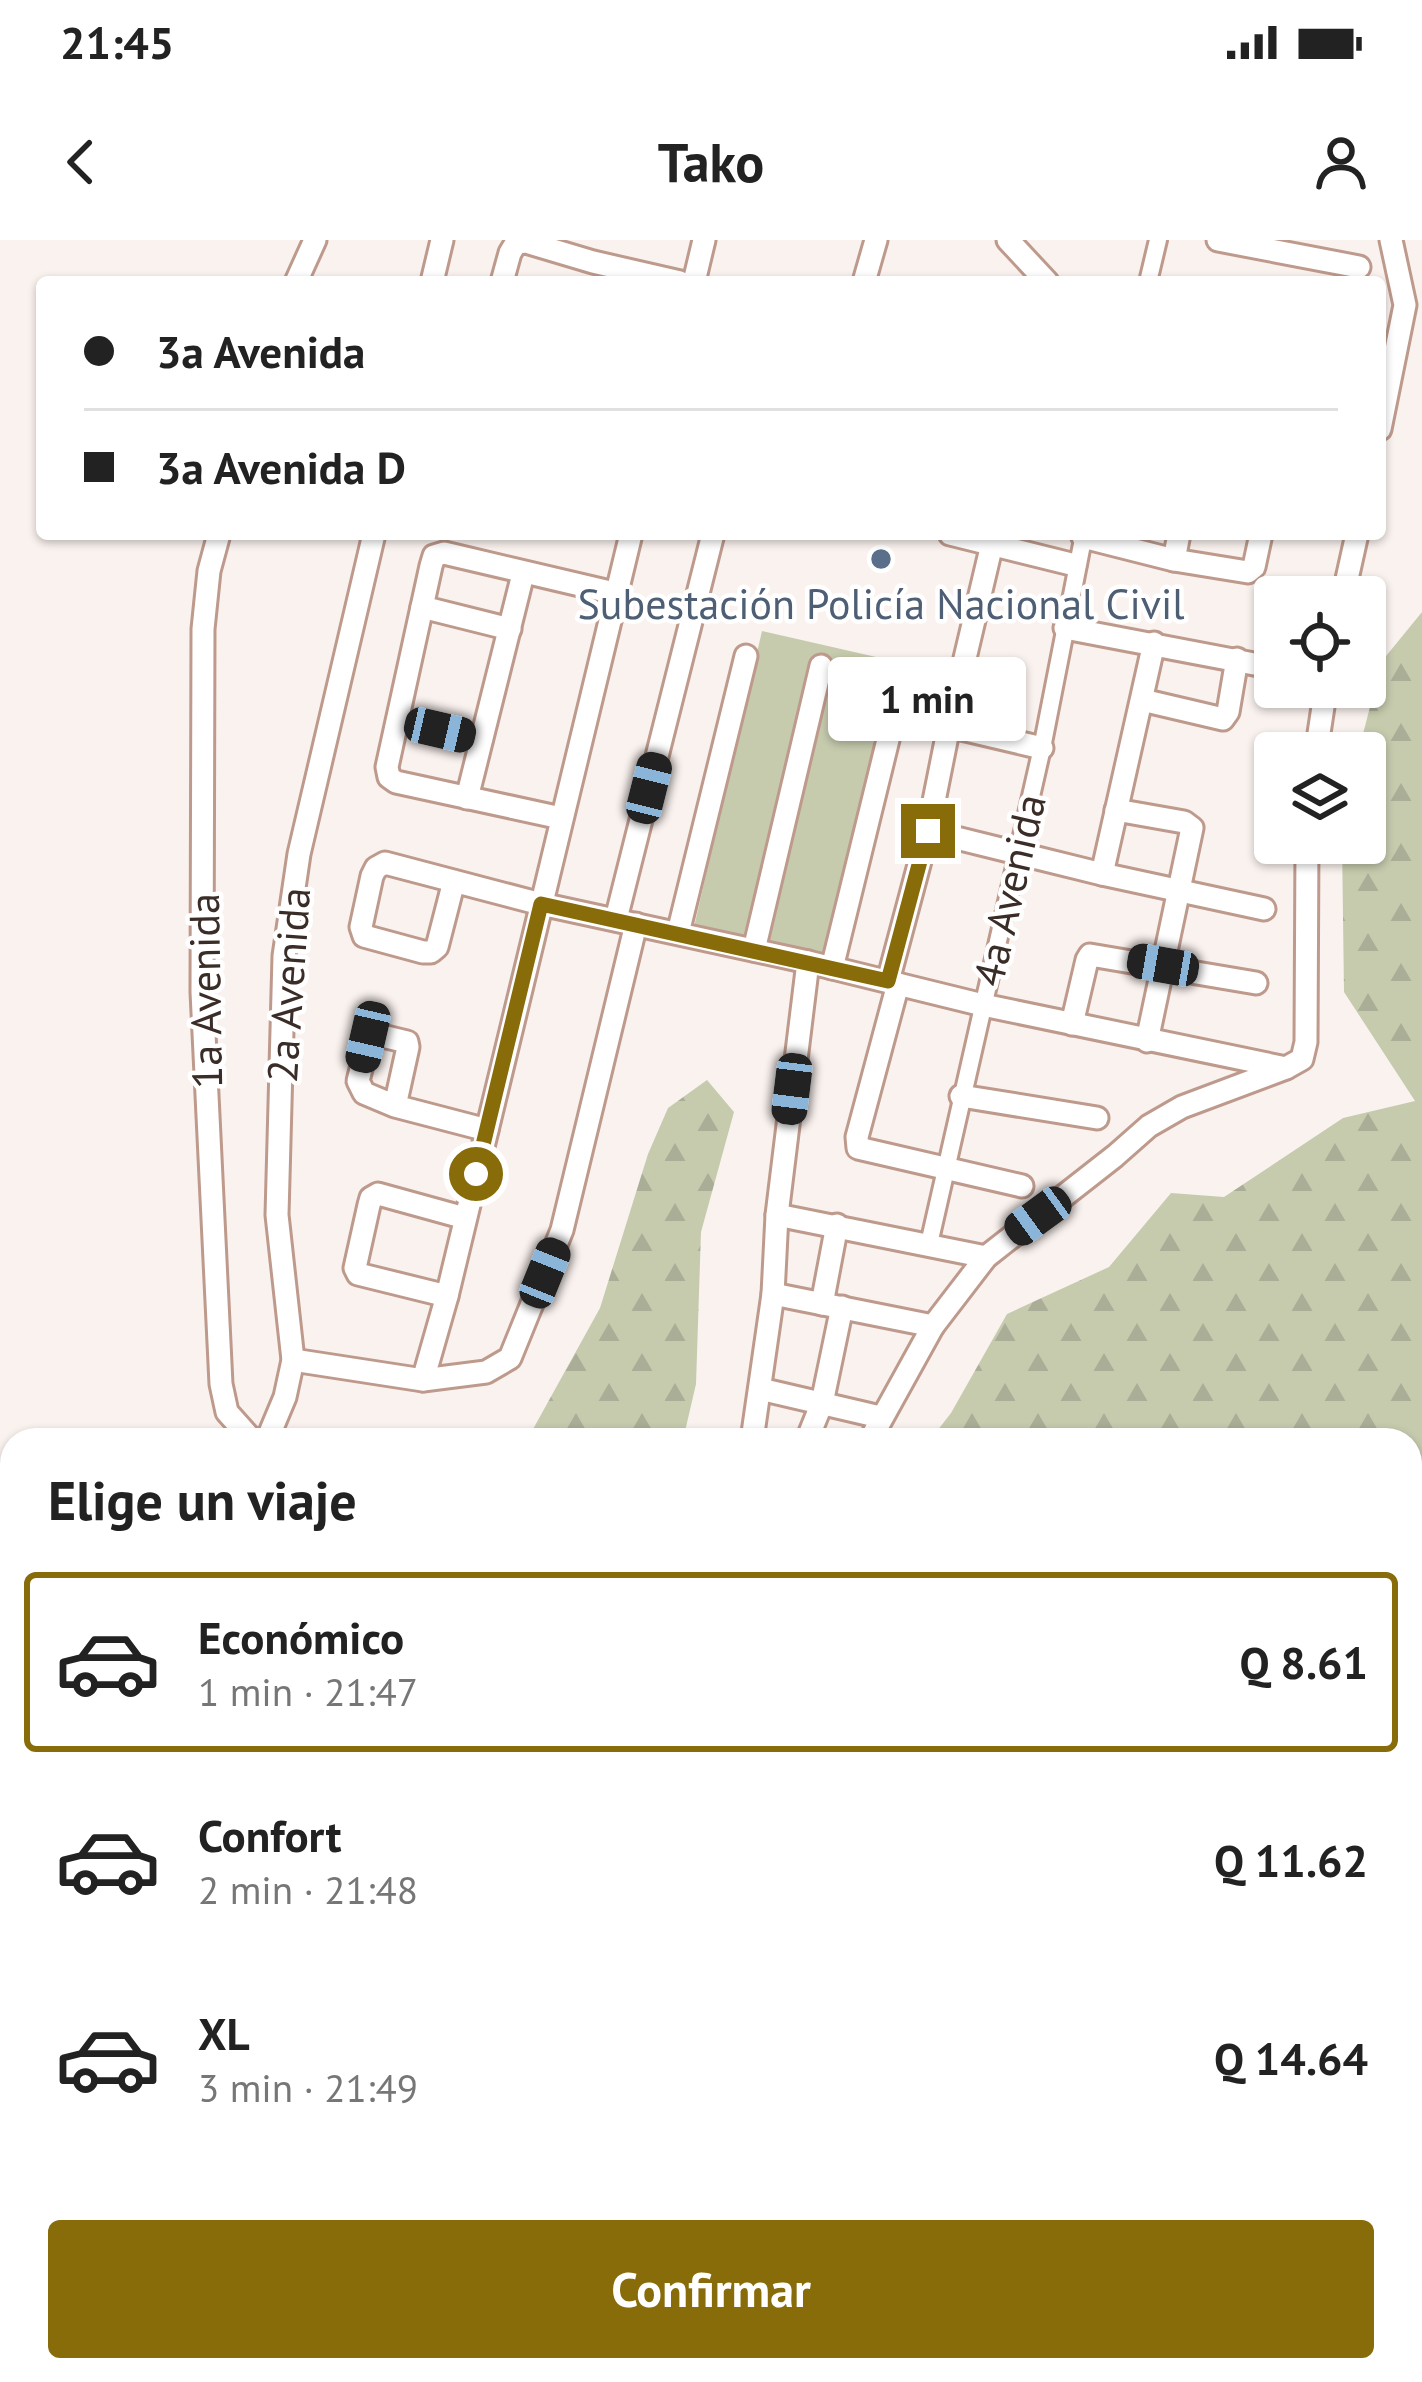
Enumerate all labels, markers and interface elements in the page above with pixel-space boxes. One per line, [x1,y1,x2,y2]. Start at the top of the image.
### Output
text: 21:45 [60,13,174,71]
text: Tako [658,127,764,197]
icon: back [48,129,114,195]
icon: person [1308,129,1374,195]
text: 3a Avenida [156,322,365,380]
text: 3a Avenida D [156,438,406,496]
marker: Subestación Policía Nacional Civil [868,546,894,572]
place label: Subestación Policía Nacional Civil [578,576,1184,631]
map controls [1254,576,1386,864]
button: locate [1254,576,1386,708]
callout: 1 min [829,657,1027,741]
text: 1 min [879,673,975,724]
car [401,704,479,756]
button: layers [1254,732,1386,864]
car [623,749,675,827]
street label: 4a Avenida [960,789,1058,991]
route end [901,804,955,858]
street label: 2a Avenida [254,886,322,1084]
street label: 1a Avenida [176,893,234,1089]
car [1124,941,1202,989]
car [342,998,394,1076]
car [770,1051,814,1127]
route start [449,1147,503,1201]
car [998,1180,1078,1252]
car [515,1233,575,1313]
text: Elige un viaje [48,1465,357,1535]
icon: car [54,1608,162,1716]
text: Económico [198,1608,404,1666]
text: Q 8.61 [1239,1633,1368,1691]
text: 1 min · 21:47 [198,1666,418,1717]
icon: car [54,1806,162,1914]
text: Confort [198,1806,341,1864]
text: Q 11.62 [1214,1831,1368,1889]
text: 2 min · 21:48 [198,1864,418,1915]
icon: car [54,2004,162,2112]
text: XL [198,2004,250,2062]
text: Q 14.64 [1214,2029,1368,2087]
text: 3 min · 21:49 [198,2062,418,2113]
button: Confirmar [48,2220,1374,2358]

